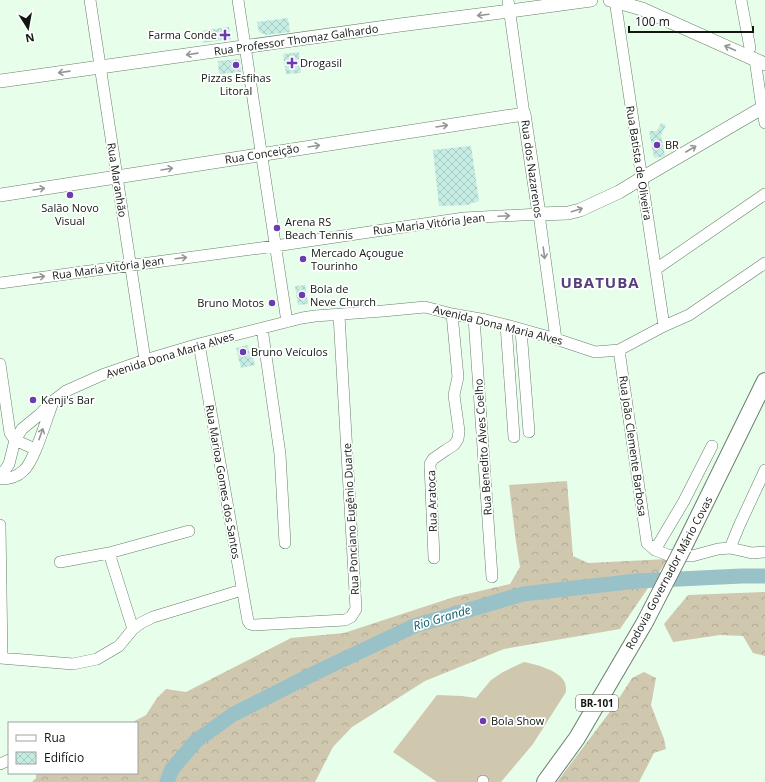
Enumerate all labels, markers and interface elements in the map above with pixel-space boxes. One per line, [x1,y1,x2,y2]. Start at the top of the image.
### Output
north arrow [8,8,48,48]
scale bar [629,8,753,34]
one-way arrow [477,11,490,19]
text: 100 m [635,13,670,30]
street label: Rua Professor Thomaz Galhardo [213,20,379,58]
place label: Farma Conde [148,27,217,42]
text: N [24,30,36,47]
marker: Farma Conde [220,30,230,40]
one-way arrow [724,43,736,51]
one-way arrow [186,50,199,58]
place label: Drogasil [300,55,342,70]
marker: Drogasil [287,58,297,68]
marker: Pizzas Esfihas Litoral [231,60,241,70]
one-way arrow [57,68,70,76]
place label: Pizzas Esfihas Litoral [201,70,271,98]
street label: Rua Batista de Oliveira [623,105,656,221]
street label: Rua dos Nazarenos [518,119,547,219]
one-way arrow [435,122,448,130]
place label: BR [665,137,679,152]
street label: Rua Conceição [224,140,301,167]
marker: BR [652,140,662,150]
street label: Rua Maranhão [104,142,131,219]
one-way arrow [307,142,320,150]
one-way arrow [685,144,697,152]
one-way arrow [160,165,173,173]
one-way arrow [32,185,45,193]
marker: Salão Novo Visual [65,190,75,200]
place label: Salão Novo Visual [41,200,99,228]
one-way arrow [570,206,583,213]
street label: Rua Maria Vitória Jean [372,209,486,238]
one-way arrow [497,212,510,220]
place label: Arena RS Beach Tennis [285,214,353,242]
marker: Arena RS Beach Tennis [272,223,282,233]
place label: Mercado Açougue Tourinho [311,245,404,273]
one-way arrow [540,246,548,259]
street label: Rua Maria Vitória Jean [51,252,165,283]
one-way arrow [174,254,187,262]
marker: Mercado Açougue Tourinho [298,254,308,264]
district label: UBATUBA [560,272,640,292]
one-way arrow [32,273,45,281]
place label: Bola de Neve Church [310,281,376,309]
marker: Bola de Neve Church [297,290,307,300]
place label: Bruno Motos [197,295,264,310]
marker: Bruno Motos [267,298,277,308]
street label: Avenida Dona Maria Alves [432,301,564,348]
street label: Avenida Dona Maria Alves [104,328,236,381]
place label: Bruno Veículos [251,344,328,359]
marker: Bruno Veículos [238,347,248,357]
street label: Rua João Clemente Barbosa [616,375,651,517]
street label: Rua Benedito Alves Coelho [470,378,495,516]
place label: Kenji's Bar [41,392,95,407]
marker: Kenji's Bar [28,395,38,405]
street label: Rua Marioa Gomes dos Santos [203,404,244,560]
one-way arrow [38,428,46,440]
street label: Rua Ponciano Eugênio Duarte [339,443,362,595]
street label: Rua Aratoca [423,470,440,532]
street label: Rodovia Governador Mário Covas [622,494,715,652]
water label: Rio Grande [411,601,473,634]
road number: BR-101 [576,695,618,711]
place label: Bola Show [491,713,545,728]
marker: Bola Show [478,716,488,726]
legend [8,722,138,774]
text: Rua [44,729,65,746]
text: Edifício [44,749,84,766]

